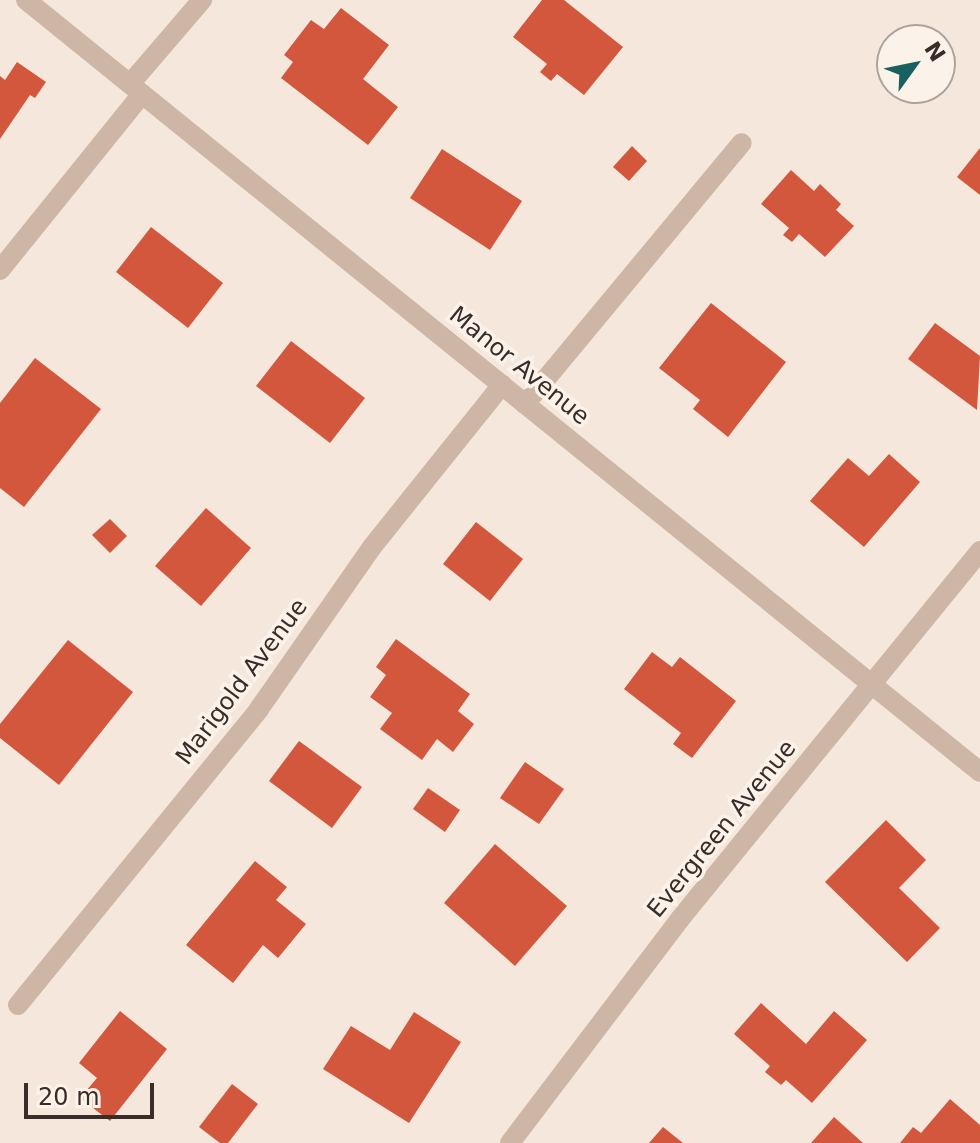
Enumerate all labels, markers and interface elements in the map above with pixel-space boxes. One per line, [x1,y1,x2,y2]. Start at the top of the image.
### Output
north arrow [876,24,956,104]
text: N [919,37,950,66]
street label: Manor Avenue [443,301,595,431]
street label: Marigold Avenue [170,593,314,771]
street label: Evergreen Avenue [642,735,802,923]
scale bar [28,1067,158,1117]
text: 20 m [38,1083,100,1111]

